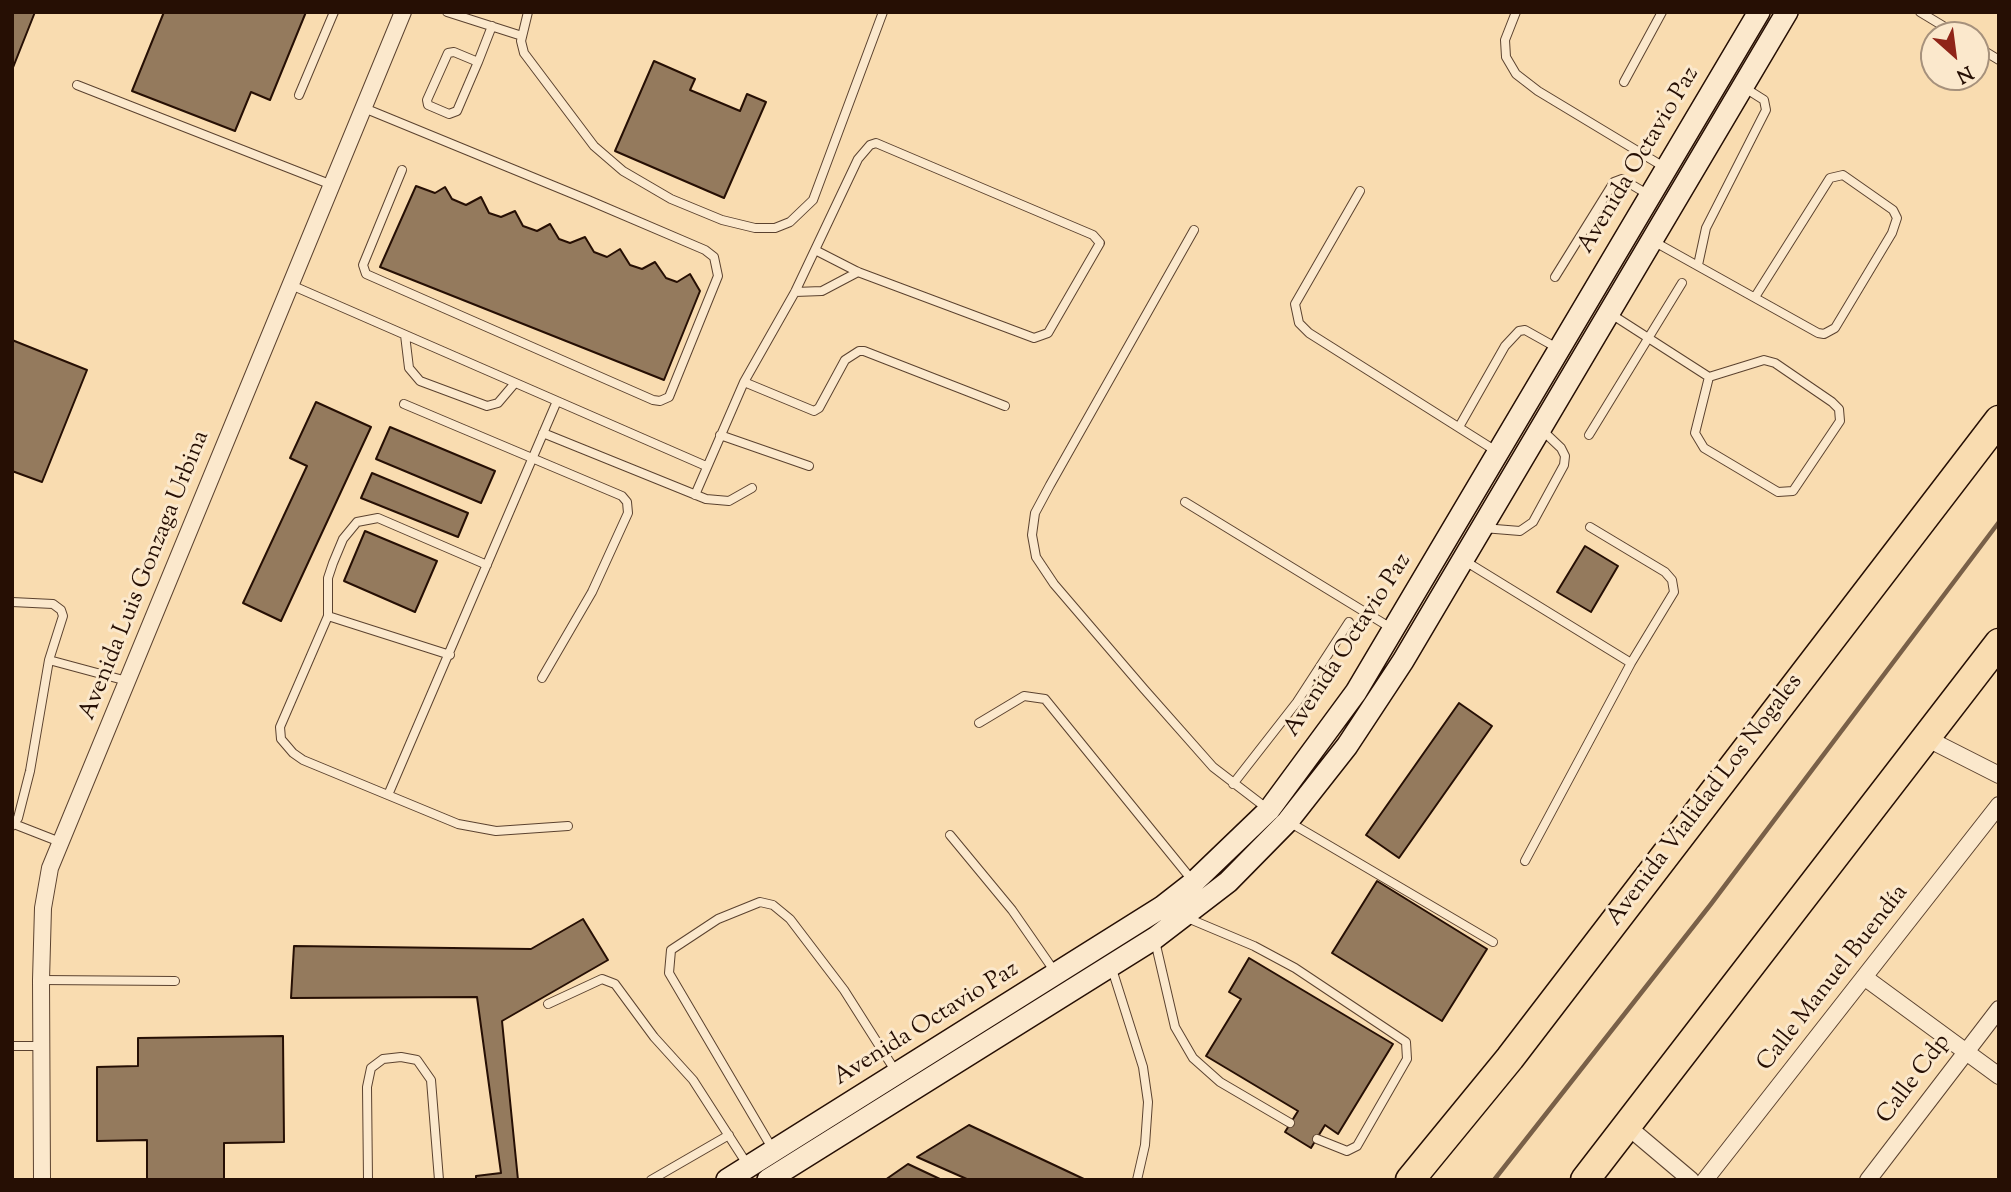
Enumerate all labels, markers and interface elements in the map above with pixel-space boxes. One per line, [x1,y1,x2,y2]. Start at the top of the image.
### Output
north arrow [1920,21,1990,91]
text: N [1951,58,1977,89]
street label: Avenida Octavio Paz [1573,62,1707,260]
street label: Avenida Luis Gonzaga Urbina [75,427,217,725]
street label: Avenida Octavio Paz [1279,549,1419,743]
street label: Avenida Vialidad Los Nogales [1602,669,1810,933]
street label: Calle Manuel Buendía [1752,880,1916,1078]
street label: Avenida Octavio Paz [829,956,1025,1094]
street label: Calle Cdp [1872,1029,1958,1131]

